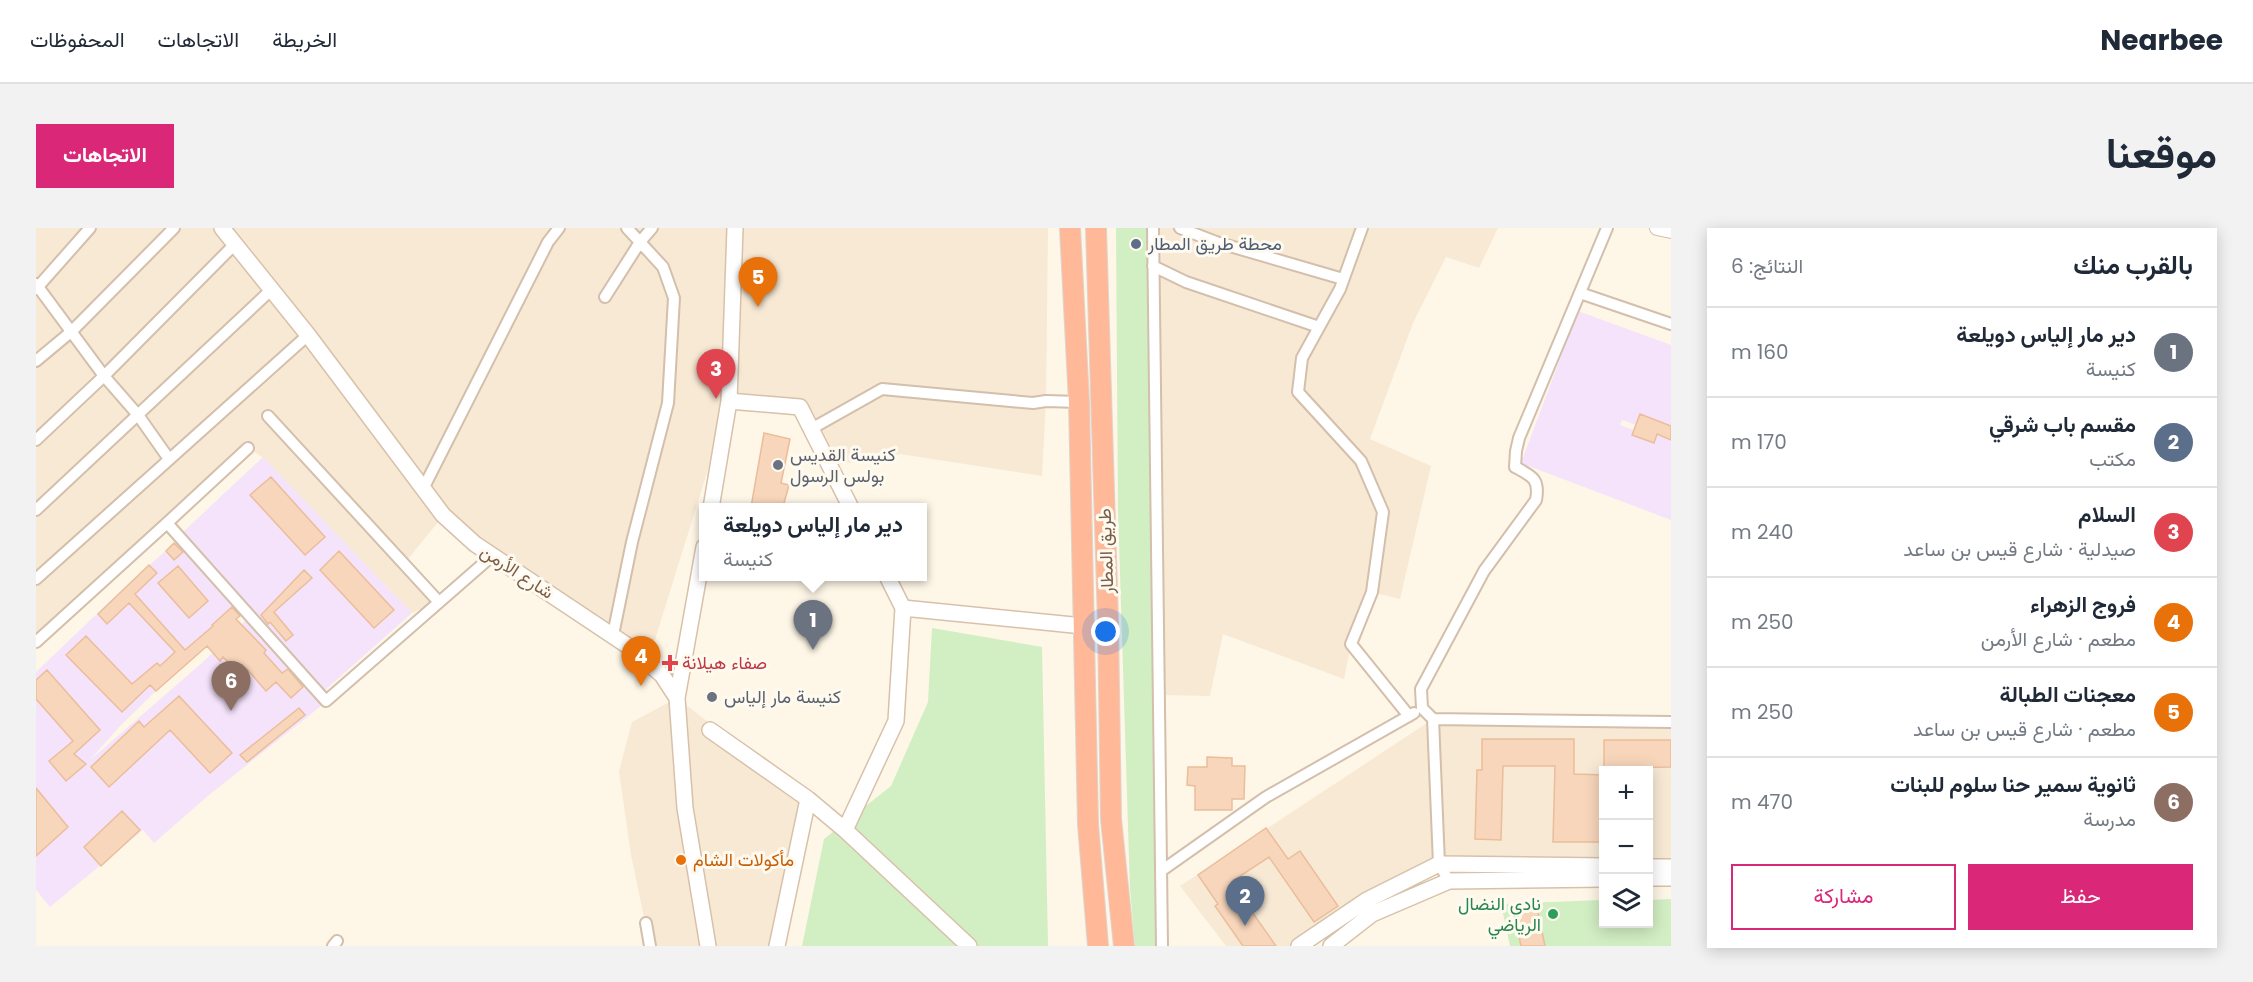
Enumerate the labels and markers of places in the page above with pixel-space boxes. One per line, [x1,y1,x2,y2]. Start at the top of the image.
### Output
place label: محطة طريق المطار [1147,231,1282,256]
marker: محطة طريق المطار [1129,237,1143,251]
pin: 5 [738,257,778,307]
pin: 3 [696,350,736,399]
place label: كنيسة القديس بولس الرسول [790,442,896,488]
marker: كنيسة القديس بولس الرسول [771,458,785,472]
pin: 1 [794,600,832,650]
pin: 4 [622,636,660,686]
place label: صفاء هيلانة [682,650,767,675]
marker: صفاء هيلانة [663,656,677,670]
pin: 6 [212,662,250,711]
place label: كنيسة مار إلياس [724,684,841,709]
marker: كنيسة مار إلياس [705,690,719,704]
place label: مأكولات الشام [693,847,794,872]
marker: مأكولات الشام [674,853,688,867]
pin: 2 [1226,876,1264,926]
place label: نادي النضال الرياضي [1458,891,1541,940]
marker: نادي النضال الرياضي [1546,907,1560,921]

